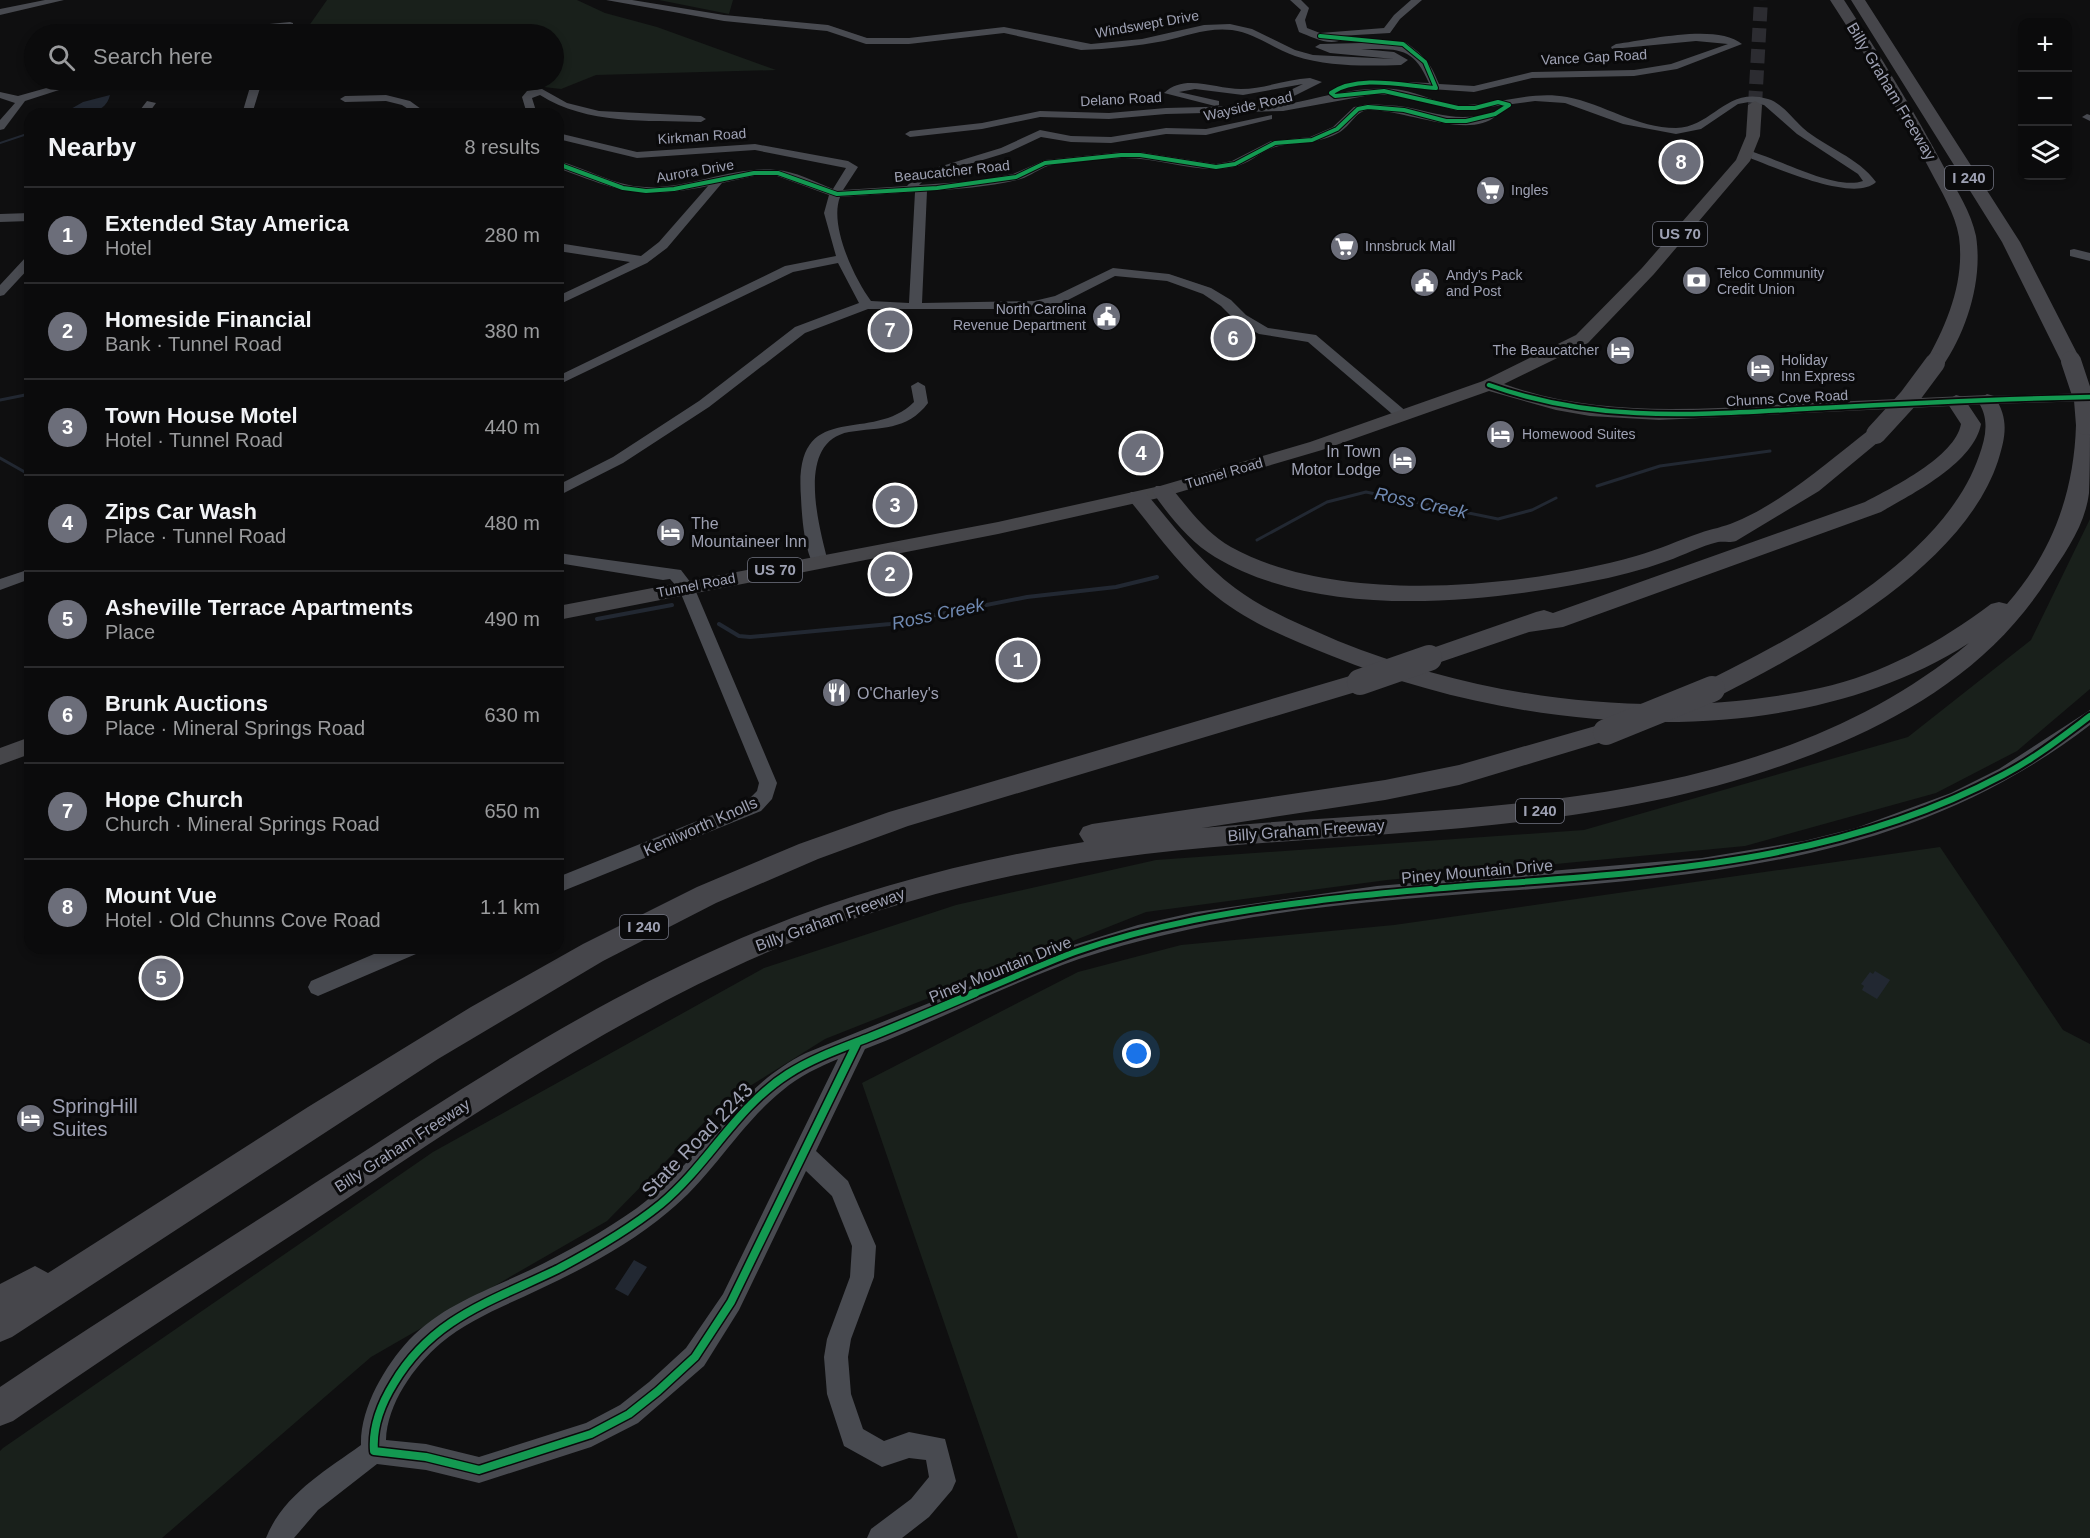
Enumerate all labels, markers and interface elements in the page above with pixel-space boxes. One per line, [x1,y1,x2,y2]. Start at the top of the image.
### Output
street label: Windswept Drive [1094,7,1200,41]
map controls [2018,18,2072,180]
button: + [2018,18,2072,72]
street label: Billy Graham Freeway [1844,19,1939,163]
search box [24,24,564,90]
icon: search [45,41,78,74]
text: Search here [93,44,213,69]
street label: Vance Gap Road [1540,46,1648,68]
button: − [2018,72,2072,126]
street label: Wayside Road [1202,88,1294,124]
street label: Delano Road [1080,89,1162,109]
street label: Kirkman Road [657,125,747,147]
button: layers [2018,126,2072,180]
text: Nearby [48,132,136,162]
text: 8 results [464,136,540,158]
pin: 8 [1662,140,1700,184]
street label: Aurora Drive [655,156,735,186]
street label: Beaucatcher Road [893,157,1011,185]
road number: I 240 [1945,166,1993,190]
supermarket icon: Ingles [1474,174,1506,206]
place label: Ingles [1511,182,1548,198]
text: Extended Stay America [105,211,349,236]
road number: US 70 [1653,222,1707,246]
text: 1 [62,224,73,246]
text: 280 m [484,224,540,246]
supermarket icon: Innsbruck Mall [1328,230,1360,262]
text: Hotel [105,237,152,259]
place label: Innsbruck Mall [1365,238,1455,254]
bank icon: Telco Community Credit Union [1680,265,1712,297]
place label: Telco Community Credit Union [1717,265,1824,297]
public building icon: Andy's Pack and Post [1409,267,1441,299]
place label: Andy's Pack and Post [1446,267,1524,299]
place label: North Carolina Revenue Department [953,301,1086,333]
public building icon: North Carolina Revenue Department [1091,301,1123,333]
text: Homeside Financial [105,307,312,332]
pin: 7 [870,308,910,352]
pin: 6 [1214,316,1252,360]
text: 2 [62,320,73,342]
text: 380 m [484,320,540,342]
text: Bank · Tunnel Road [105,333,282,355]
hotel icon: The Beaucatcher [1604,334,1636,366]
place label: The Beaucatcher [1492,342,1599,358]
hotel icon: Holiday Inn Express [1744,352,1776,384]
place label: Holiday Inn Express [1781,352,1855,384]
street label: Chunns Cove Road [1726,387,1848,409]
text: Town House Motel [105,403,298,428]
text: 3 [62,416,73,438]
text: 440 m [484,416,540,438]
hotel icon: Homewood Suites [1485,418,1517,450]
place label: Homewood Suites [1522,426,1636,442]
text: Hotel · Tunnel Road [105,429,283,451]
pin: 4 [1122,430,1160,476]
place label: In Town Motor Lodge [1291,443,1381,478]
hotel icon: In Town Motor Lodge [1386,444,1418,476]
street label: Tunnel Road [1184,454,1264,492]
pin: 3 [876,482,914,528]
water label: Ross Creek [1373,483,1470,523]
text: Zips Car Wash [105,499,257,524]
text: 4 [62,512,73,534]
text: 480 m [484,512,540,534]
place label: The Mountaineer Inn [691,515,807,550]
hotel icon: The Mountaineer Inn [654,516,686,548]
text: Place · Tunnel Road [105,525,286,547]
pin: 2 [870,552,910,596]
road number: US 70 [748,558,802,582]
street label: Tunnel Road [655,570,737,600]
water label: Ross Creek [890,594,987,634]
text: Asheville Terrace Apartments [105,595,413,620]
text: 5 [62,608,73,630]
text: 490 m [484,608,540,630]
text: Place [105,621,155,643]
pin: 1 [998,638,1038,682]
restaurant icon: O'Charley's [820,677,852,709]
place label: O'Charley's [857,685,939,702]
text: Brunk Auctions [105,691,268,716]
text: 6 [62,704,73,726]
text: 630 m [484,704,540,726]
text: Place · Mineral Springs Road [105,717,365,739]
text: Hope Church [105,787,243,812]
street label: Kenilworth Knolls [641,794,760,859]
road number: I 240 [1516,799,1564,823]
text: 7 [62,800,73,822]
text: 650 m [484,800,540,822]
text: Church · Mineral Springs Road [105,813,380,835]
street label: Billy Graham Freeway [1227,817,1385,844]
street label: Piney Mountain Drive [1401,856,1554,887]
text: Mount Vue [105,883,217,908]
street label: Billy Graham Freeway [753,885,907,954]
text: 8 [62,896,73,918]
text: 1.1 km [480,896,540,918]
text: Hotel · Old Chunns Cove Road [105,909,381,931]
road number: I 240 [620,915,668,939]
street label: Piney Mountain Drive [927,933,1074,1006]
pin: 5 [142,956,180,1000]
your location [1122,1039,1151,1068]
street label: State Road 2243 [637,1078,757,1202]
place label: SpringHill Suites [52,1095,138,1140]
street label: Billy Graham Freeway [332,1095,473,1195]
hotel icon: SpringHill Suites [15,1102,47,1134]

